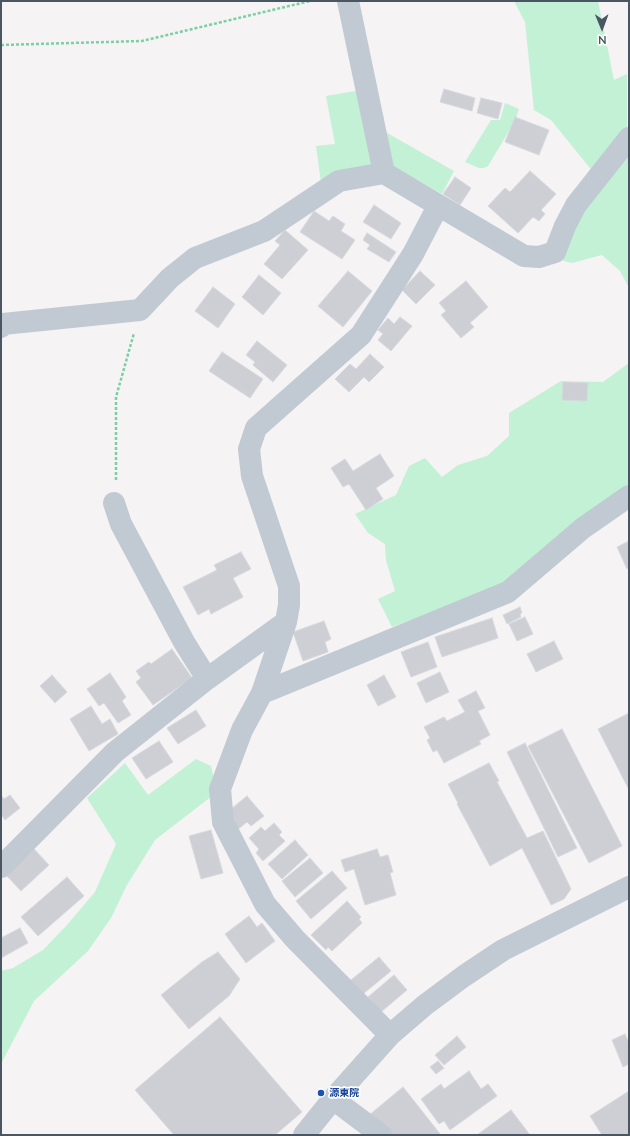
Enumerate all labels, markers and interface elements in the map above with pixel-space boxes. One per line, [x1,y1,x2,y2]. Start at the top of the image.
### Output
north arrow [582,8,622,48]
text: N [598,34,607,47]
place label: 源東院 [329,1087,359,1099]
marker: 源東院 [316,1088,326,1098]

